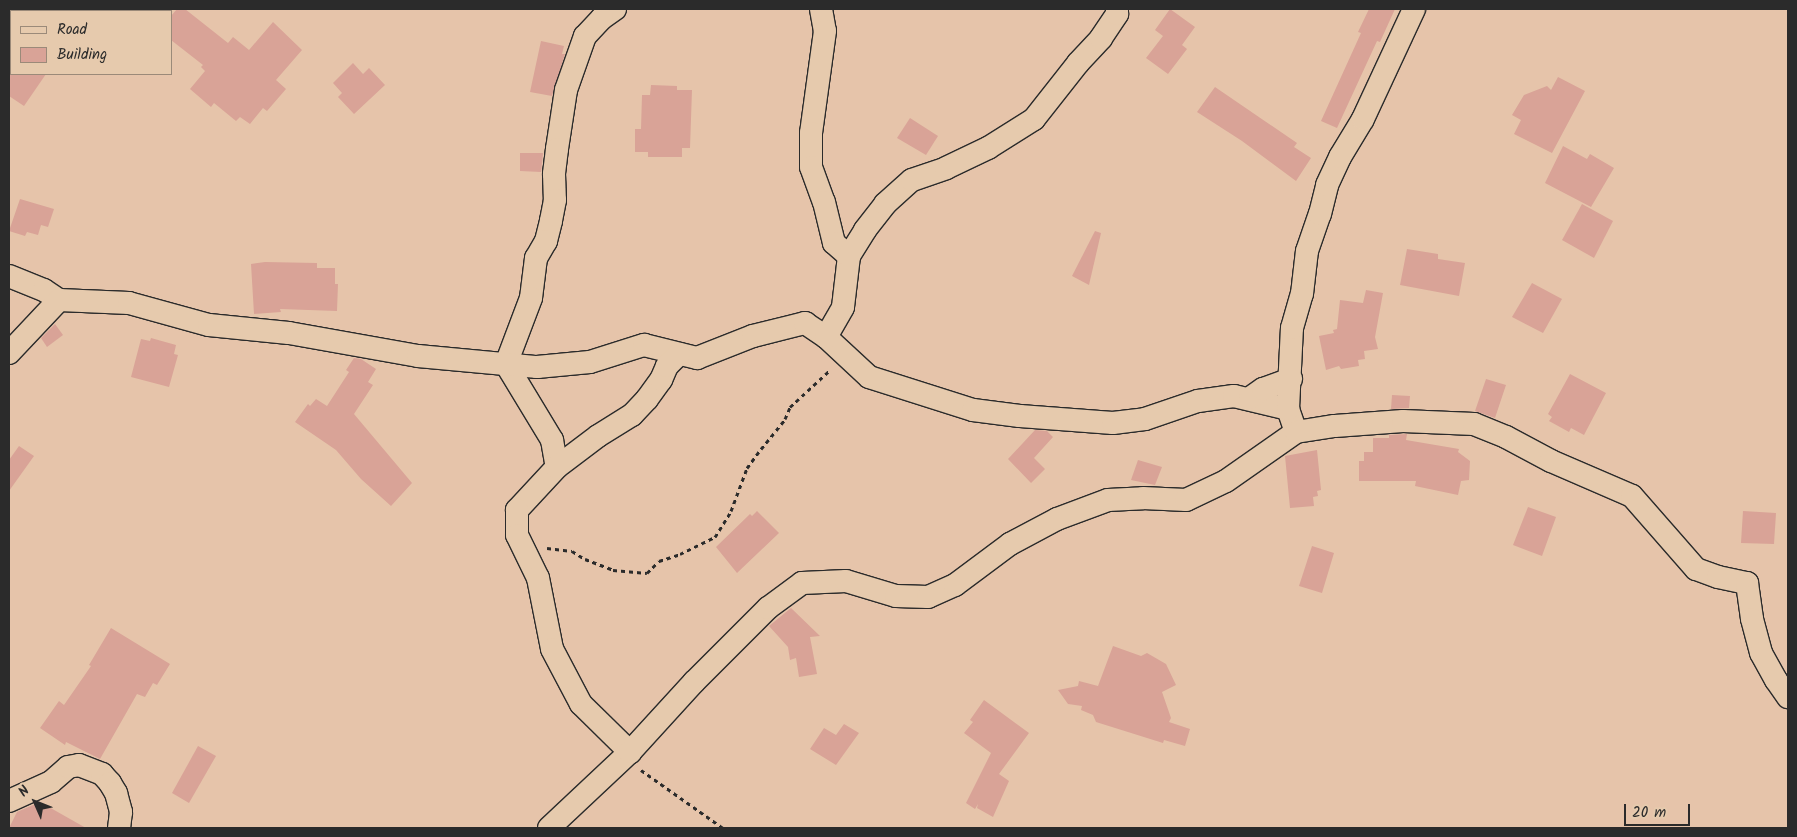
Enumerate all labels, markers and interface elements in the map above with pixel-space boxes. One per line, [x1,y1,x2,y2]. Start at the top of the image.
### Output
legend [10,10,172,75]
text: Road [57,18,87,42]
text: Building [57,43,107,67]
north arrow [10,777,60,827]
text: N [13,781,35,802]
scale bar [1627,794,1693,826]
text: 20 m [1632,801,1666,825]

